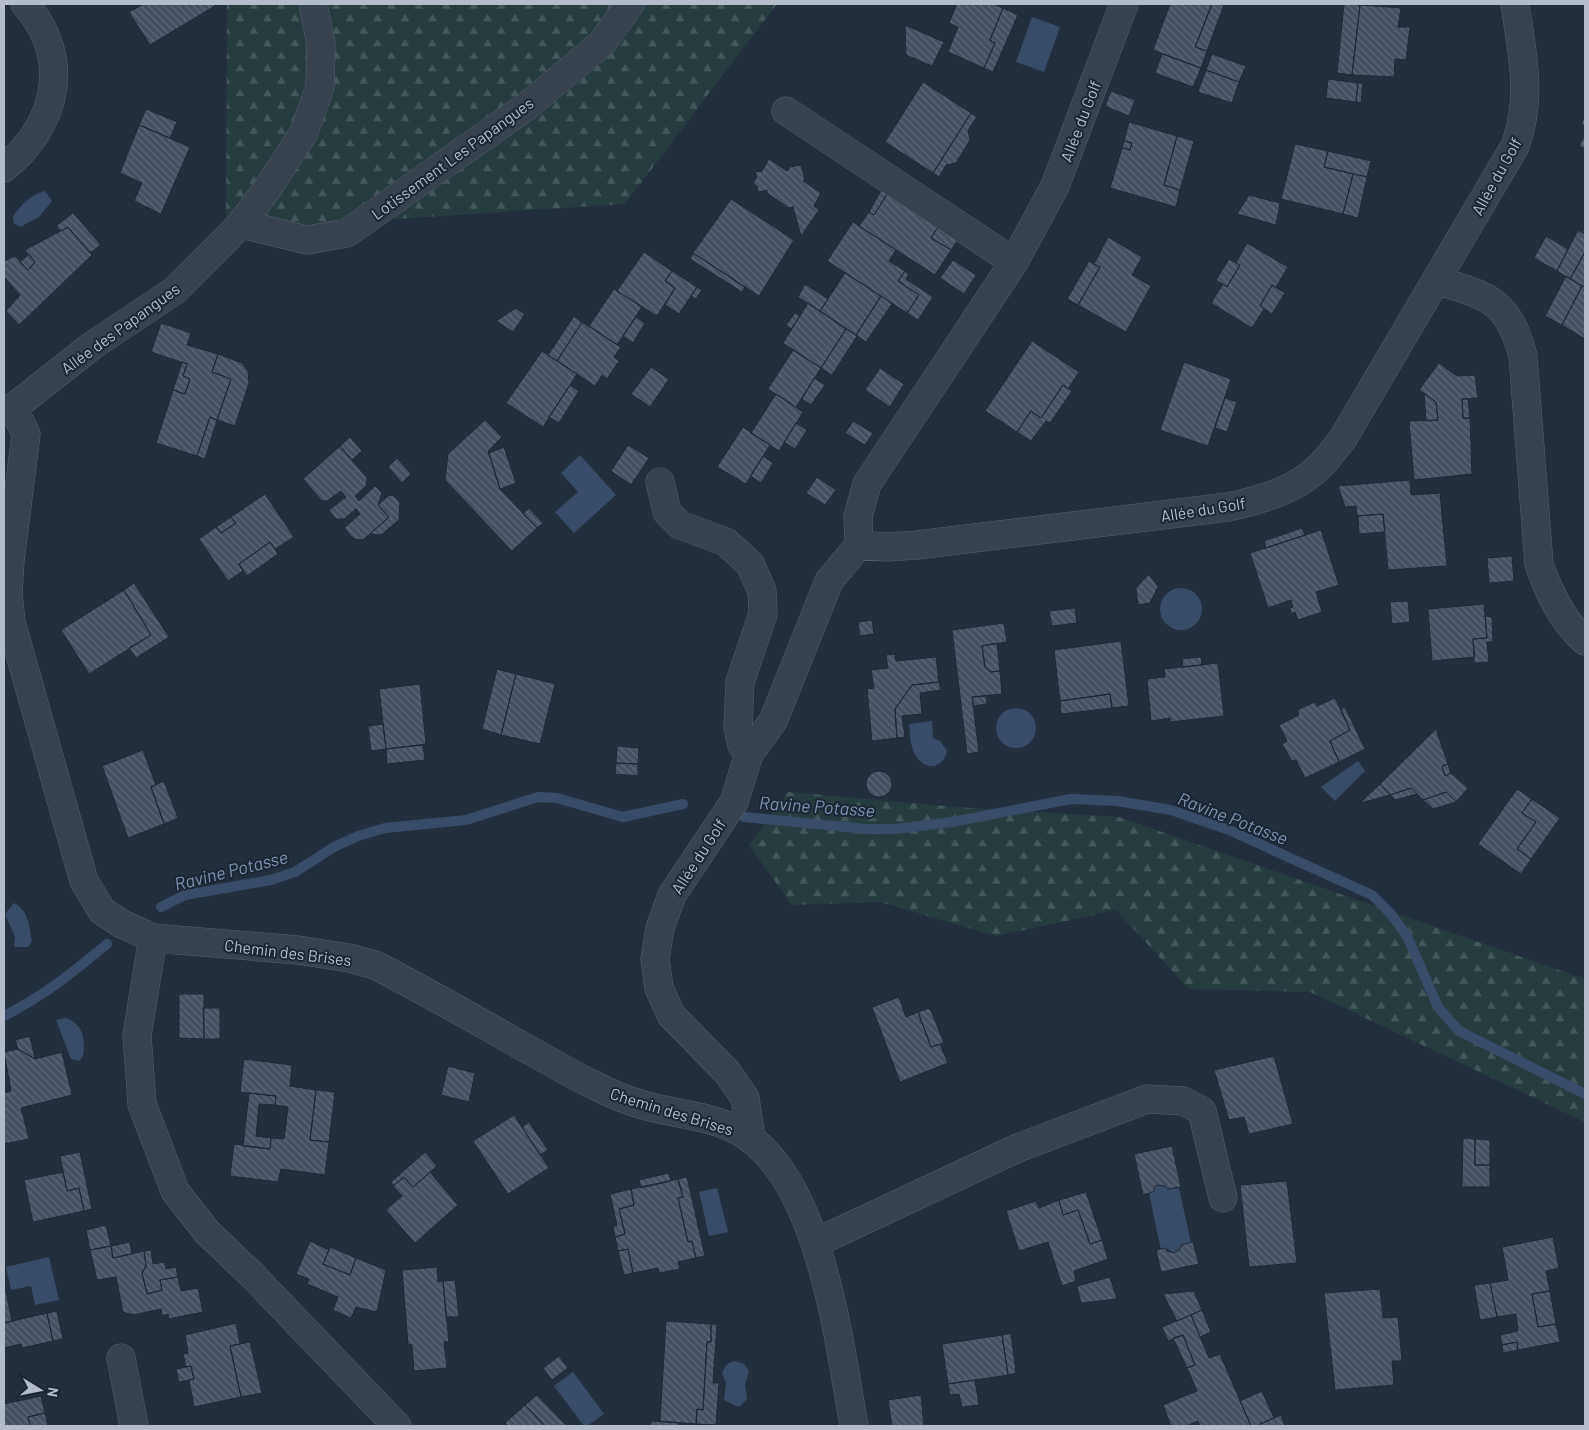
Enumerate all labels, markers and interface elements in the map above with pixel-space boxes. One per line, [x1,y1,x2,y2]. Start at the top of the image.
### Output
street label: Allée du Golf [1056,77,1104,164]
street label: Lotissement Les Papangues [367,93,537,223]
street label: Allée du Golf [1467,134,1525,218]
street label: Allée des Papangues [57,279,183,377]
street label: Allée du Golf [1159,493,1247,525]
water label: Ravine Potasse [1175,787,1291,849]
water label: Ravine Potasse [758,791,876,821]
street label: Allée du Golf [667,815,729,897]
water label: Ravine Potasse [172,845,290,895]
street label: Chemin des Brises [224,935,352,969]
street label: Chemin des Brises [608,1083,736,1139]
north arrow [15,1365,65,1415]
text: N [44,1386,62,1398]

